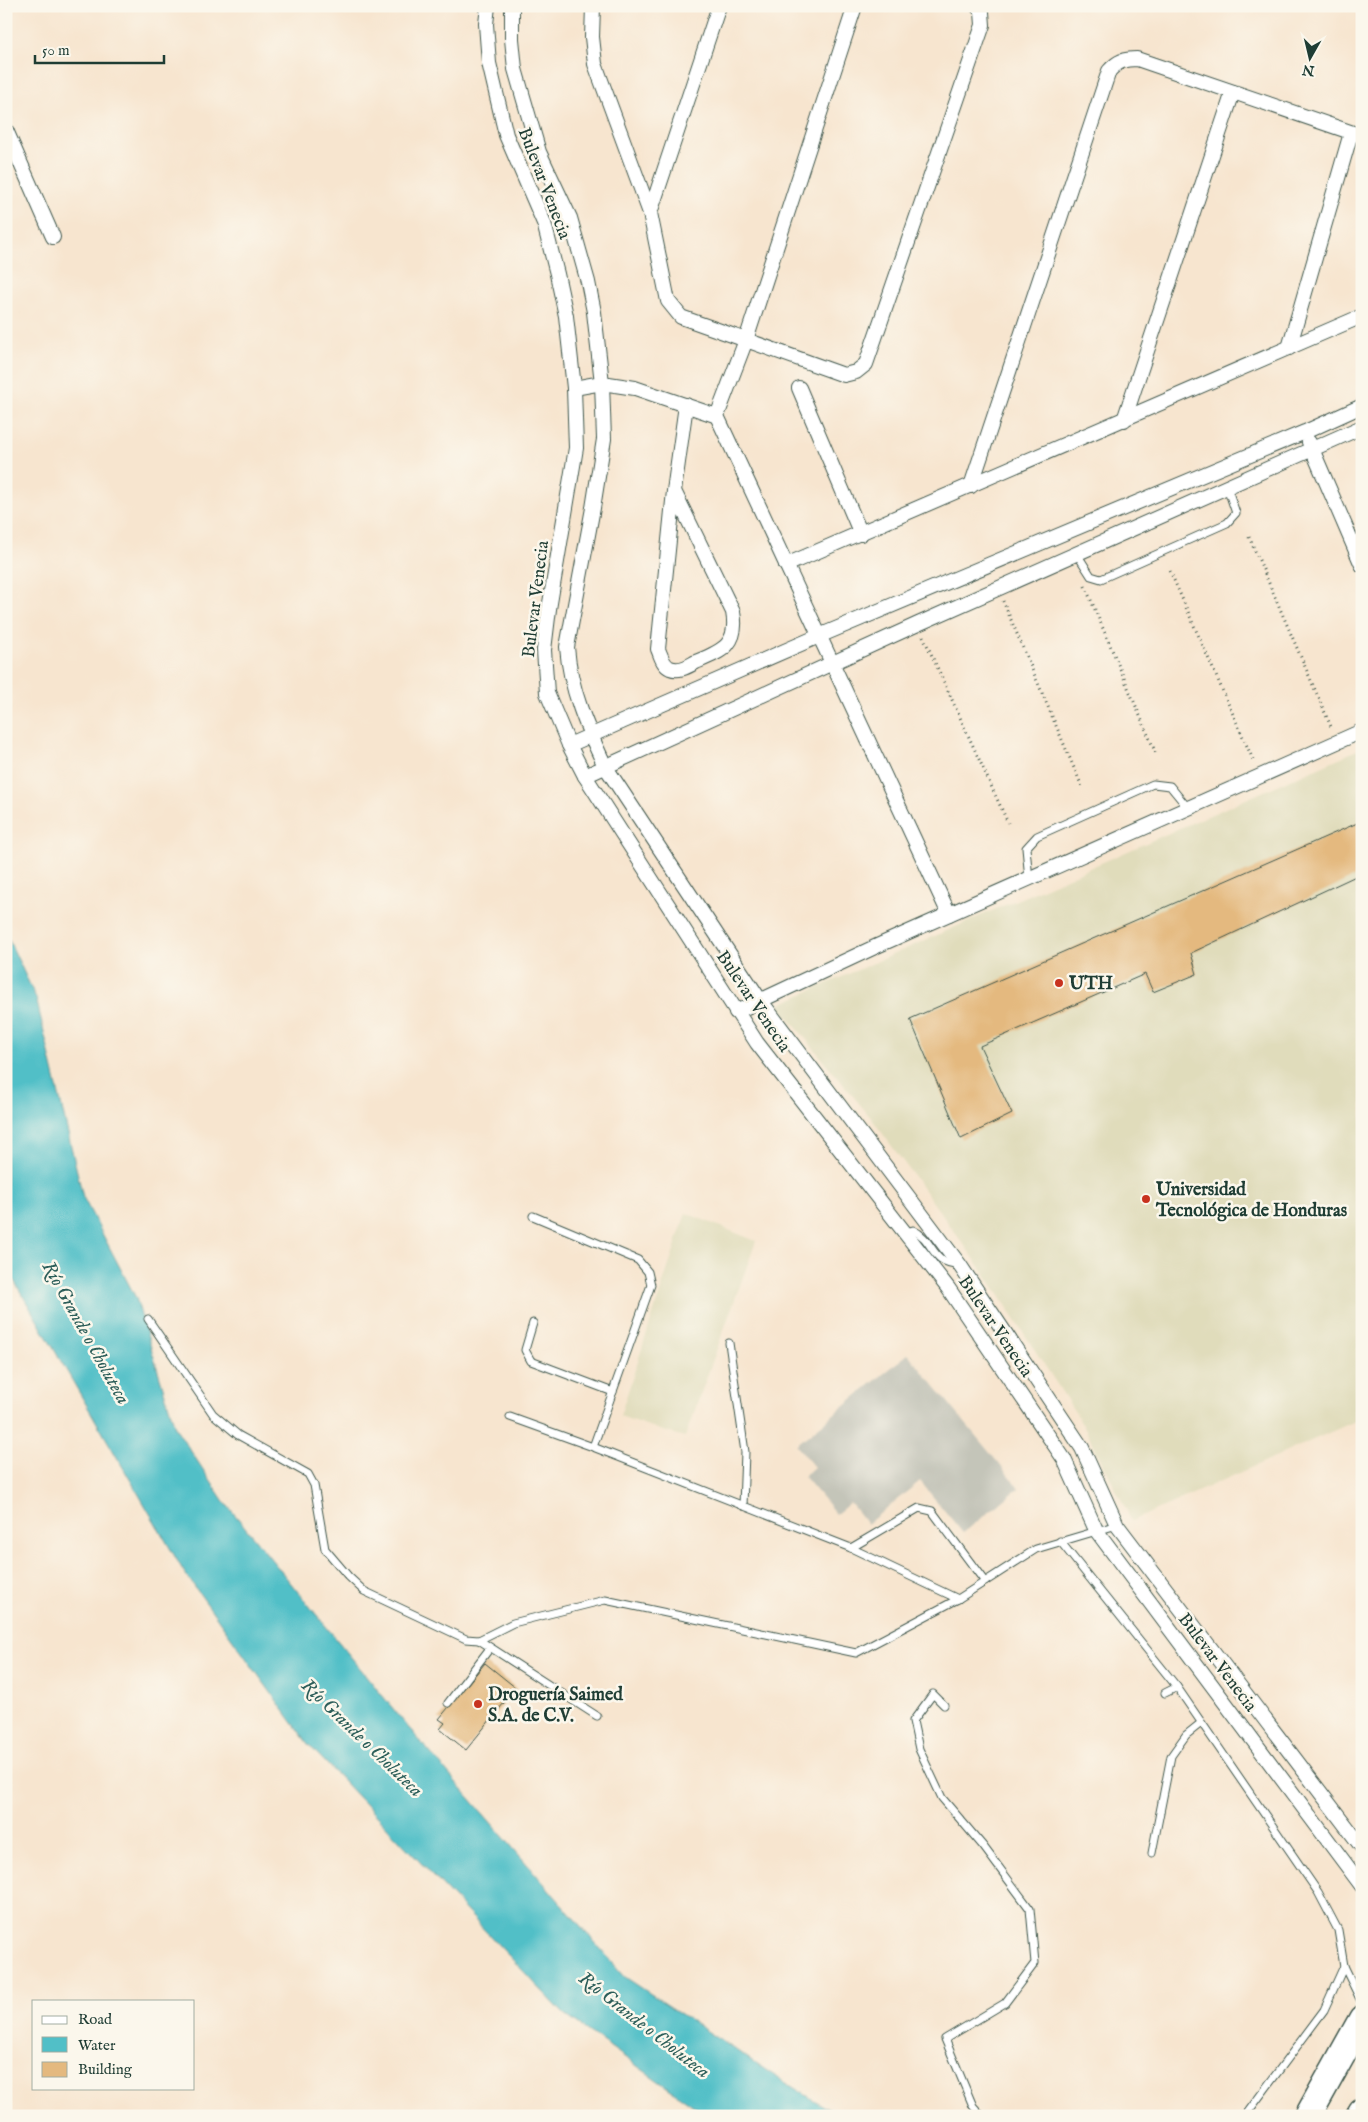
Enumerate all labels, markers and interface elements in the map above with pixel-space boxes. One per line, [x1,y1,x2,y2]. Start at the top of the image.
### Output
scale bar [35,32,164,64]
north arrow [1286,32,1336,82]
text: 50 m [42,41,70,60]
text: N [1301,60,1317,80]
street label: Bulevar Venecia [512,124,576,243]
street label: Bulevar Venecia [518,539,555,659]
street label: Bulevar Venecia [710,947,795,1057]
place label: UTH [1068,973,1114,996]
marker: UTH [1053,977,1065,989]
place label: Universidad Tecnológica de Honduras [1155,1179,1348,1223]
marker: Universidad Tecnológica de Honduras [1140,1193,1152,1205]
water label: Río Grande o Choluteca [36,1257,135,1409]
street label: Bulevar Venecia [952,1272,1037,1382]
street label: Bulevar Venecia [1172,1609,1262,1717]
water label: Río Grande o Choluteca [296,1674,427,1803]
place label: Droguería Saimed S.A. de C.V. [488,1684,623,1728]
marker: Droguería Saimed S.A. de C.V. [472,1698,484,1710]
water label: Río Grande o Choluteca [573,1967,714,2084]
legend [32,2000,195,2090]
text: Road [78,2010,113,2029]
text: Water [78,2036,116,2055]
text: Building [78,2060,133,2079]

